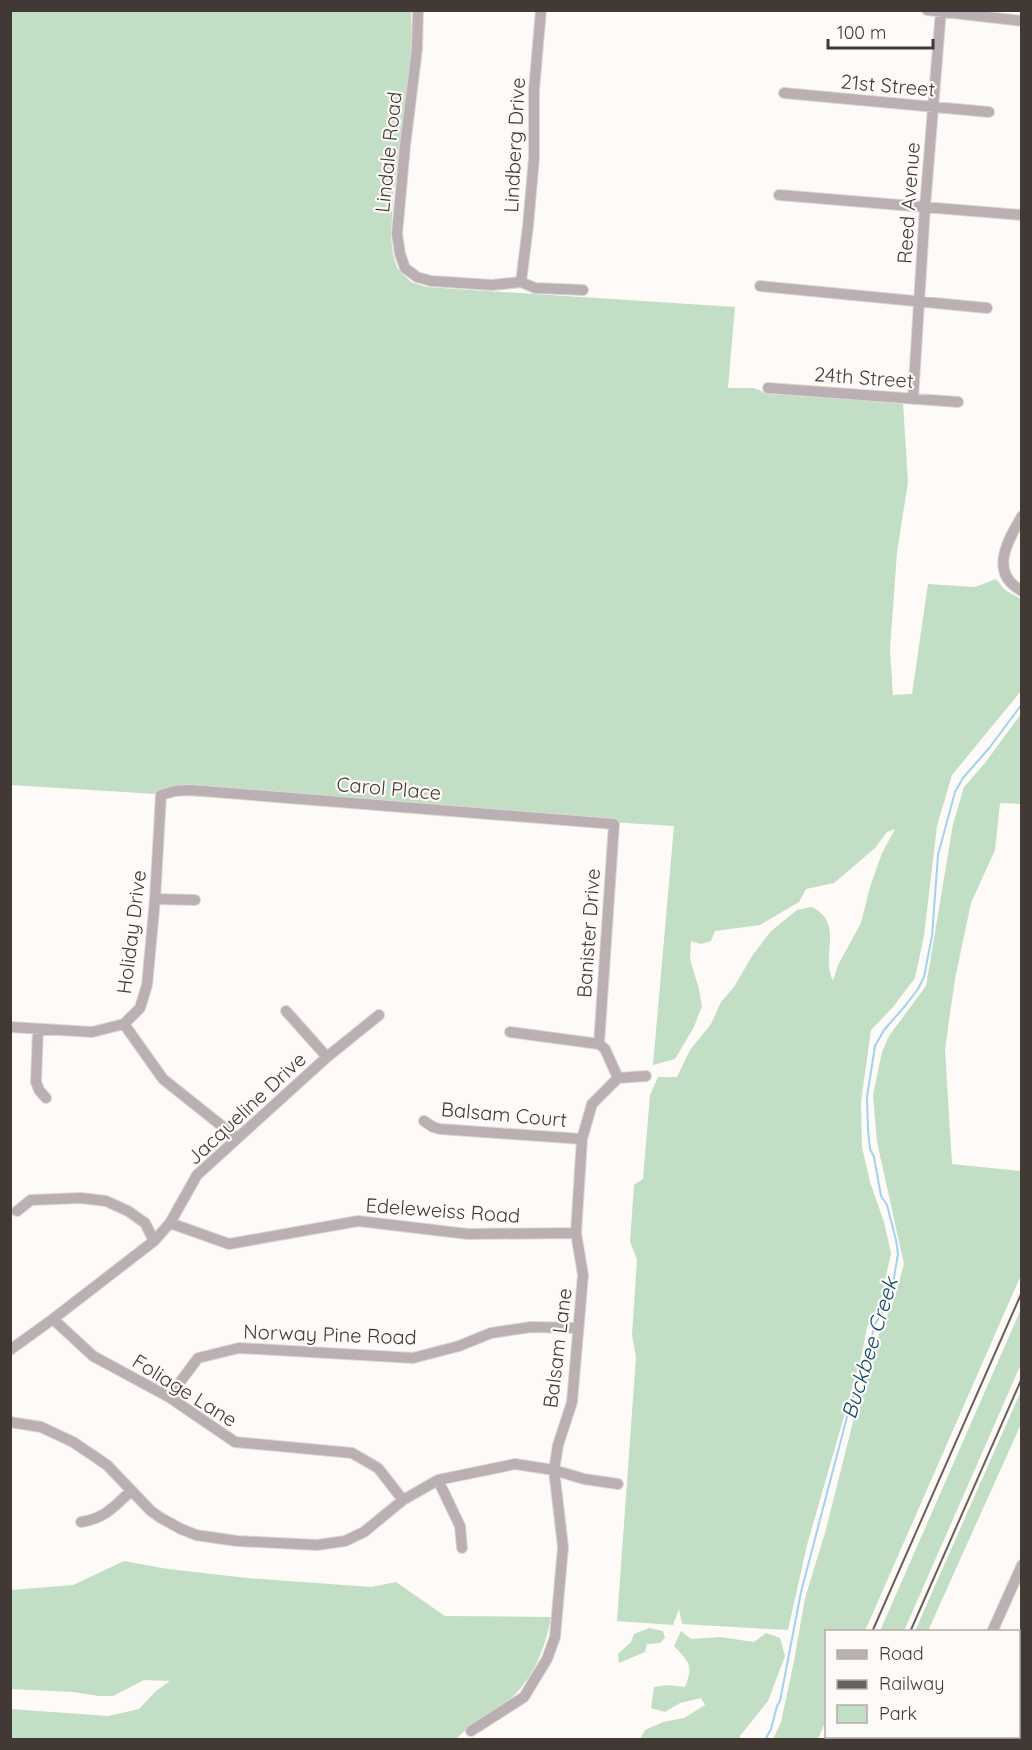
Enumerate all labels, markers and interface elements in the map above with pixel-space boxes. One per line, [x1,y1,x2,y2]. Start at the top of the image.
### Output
scale bar [828,12,933,50]
text: 100 m [837,21,886,44]
street label: 21st Street [840,68,937,102]
street label: Lindberg Drive [498,77,530,213]
street label: Lindale Road [369,90,407,214]
street label: Reed Avenue [891,141,925,265]
street label: 24th Street [813,361,915,393]
street label: Carol Place [336,771,442,805]
street label: Banister Drive [571,867,605,999]
street label: Holiday Drive [111,869,151,995]
street label: Jacqueline Drive [181,1046,311,1170]
street label: Balsam Court [440,1096,568,1132]
street label: Edeleweiss Road [365,1192,521,1228]
water label: Buckbee Creek [835,1273,903,1422]
street label: Balsam Lane [537,1287,577,1409]
street label: Norway Pine Road [243,1318,417,1350]
street label: Foliage Lane [128,1348,242,1432]
legend [825,1630,1020,1738]
text: Road [879,1642,924,1665]
text: Railway [879,1672,945,1695]
text: Park [879,1702,917,1725]

